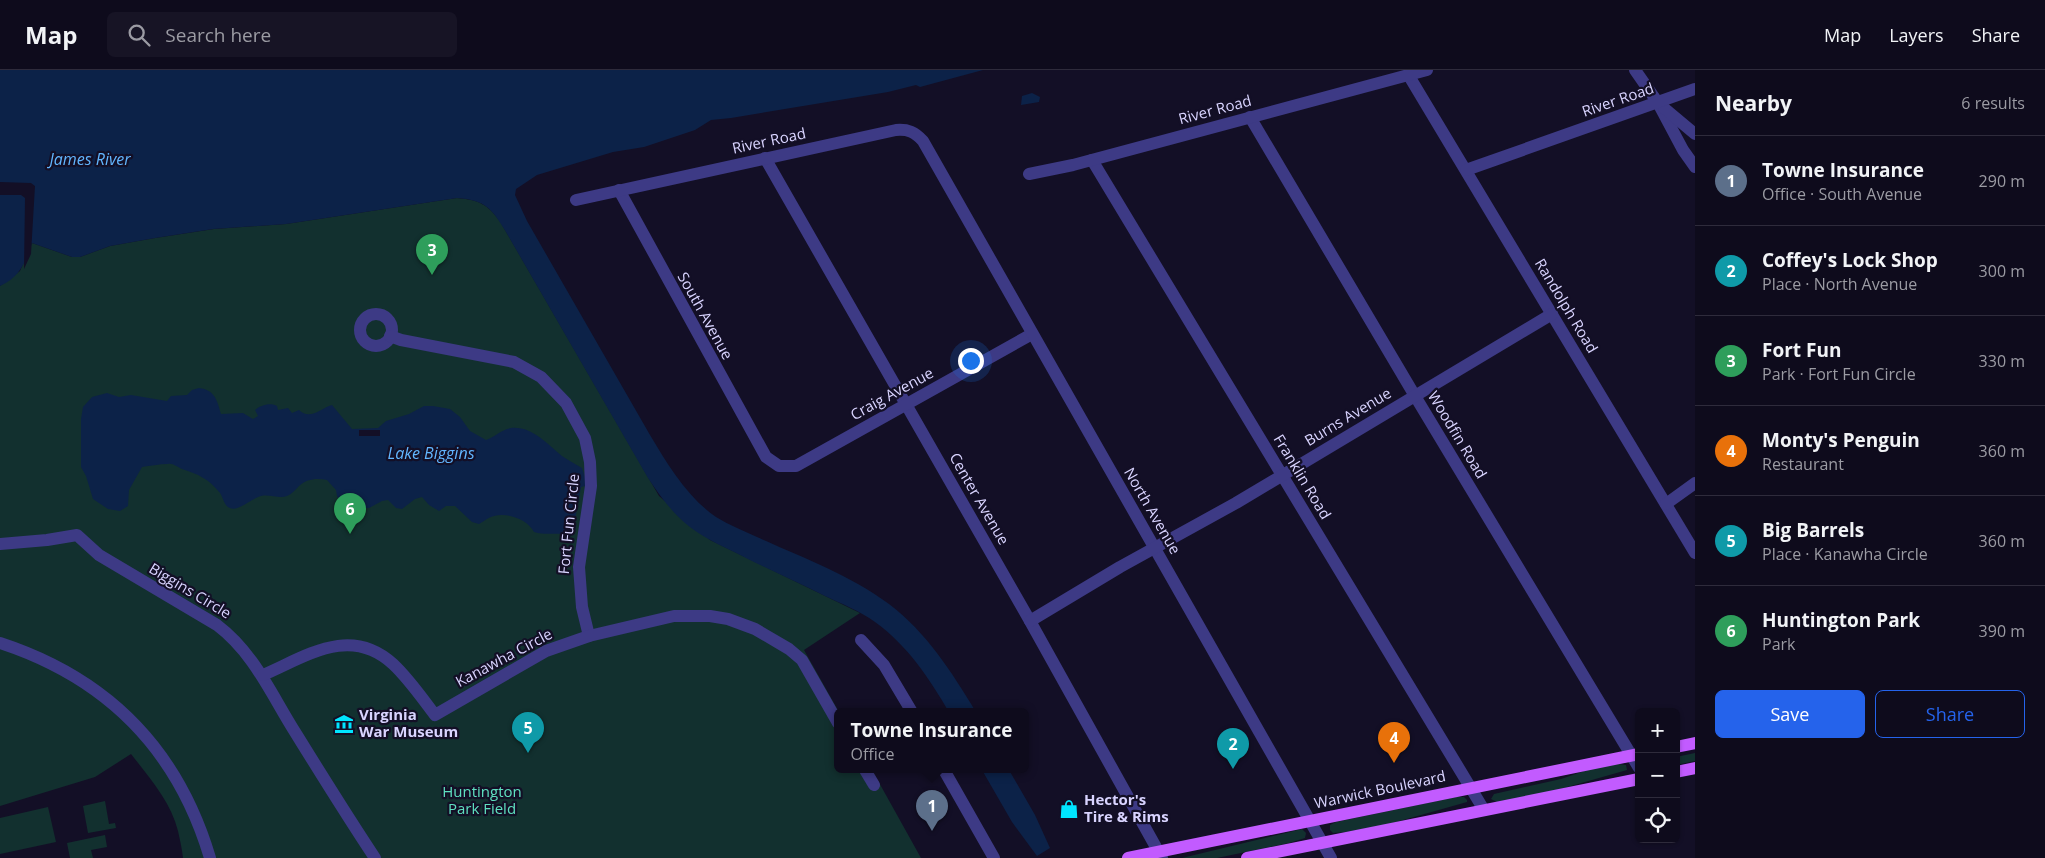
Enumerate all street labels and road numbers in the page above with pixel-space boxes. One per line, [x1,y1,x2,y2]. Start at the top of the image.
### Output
street label: River Road [1579,77,1656,121]
street label: River Road [1176,90,1253,128]
street label: River Road [730,122,807,158]
street label: Randolph Road [1531,255,1603,356]
street label: South Avenue [674,268,738,363]
street label: Craig Avenue [846,362,937,424]
street label: Burns Avenue [1301,382,1394,450]
street label: Woodfin Road [1424,387,1492,482]
street label: Franklin Road [1270,430,1336,523]
street label: Center Avenue [945,449,1014,548]
street label: North Avenue [1120,463,1186,558]
street label: Fort Fun Circle [553,473,583,575]
street label: Biggins Circle [146,558,235,623]
street label: Kanawha Circle [452,623,555,691]
street label: Warwick Boulevard [1312,765,1447,813]

